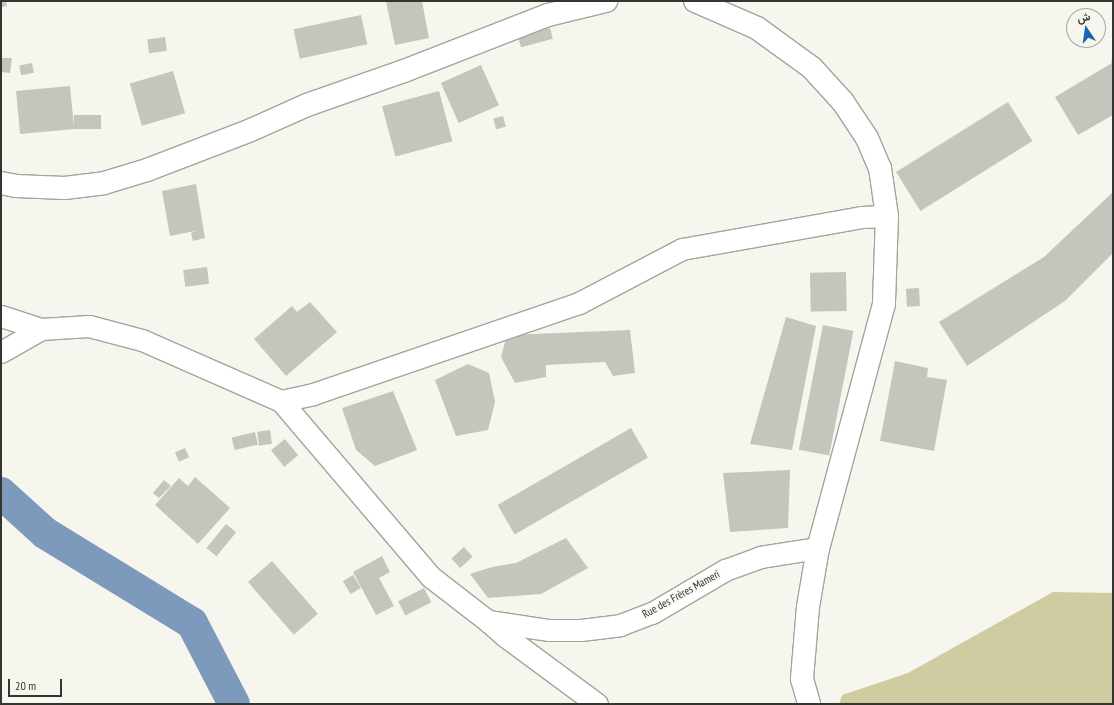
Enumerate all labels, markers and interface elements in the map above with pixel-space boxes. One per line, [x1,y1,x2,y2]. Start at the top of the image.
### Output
north arrow [1066,8,1106,48]
text: ش [1076,9,1092,26]
street label: Rue des Frères Mameri [640,567,722,621]
scale bar [10,671,64,697]
text: 20 m [15,678,36,693]

